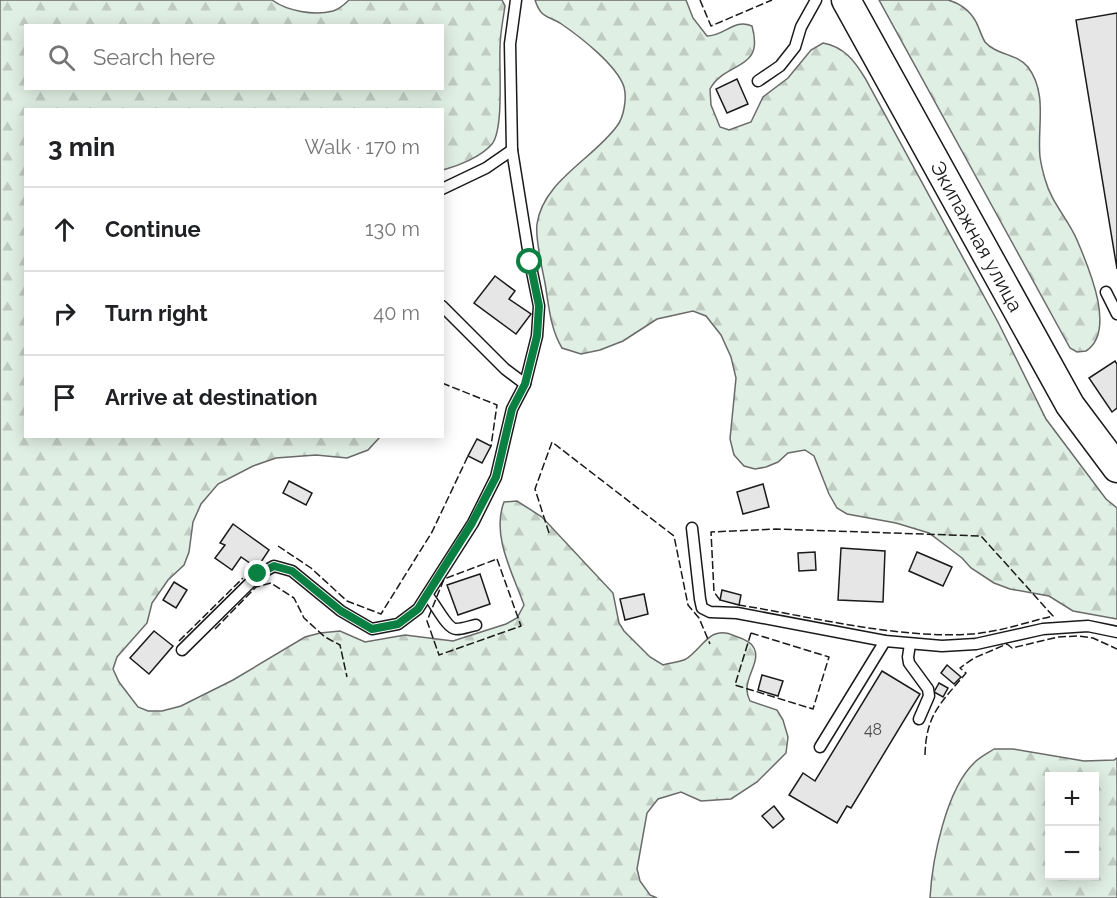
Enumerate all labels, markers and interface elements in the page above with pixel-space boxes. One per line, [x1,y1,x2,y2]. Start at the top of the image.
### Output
search box [24,24,444,90]
icon: search [45,41,78,74]
text: Search here [93,44,215,70]
text: 3 min [48,132,115,162]
text: Walk · 170 m [304,135,420,159]
street label: Экипажная улица [925,157,1028,316]
icon: ahead [48,213,81,246]
text: Continue [105,216,201,242]
text: 130 m [365,217,420,241]
route start [516,248,542,274]
icon: right [48,297,81,330]
text: Turn right [105,300,208,326]
text: 40 m [373,301,420,325]
icon: arrive [48,381,81,414]
text: Arrive at destination [105,384,318,410]
route end [244,560,270,586]
house number: 48 [864,720,882,739]
map controls [1045,772,1099,880]
button: + [1045,772,1099,826]
button: − [1045,826,1099,880]

